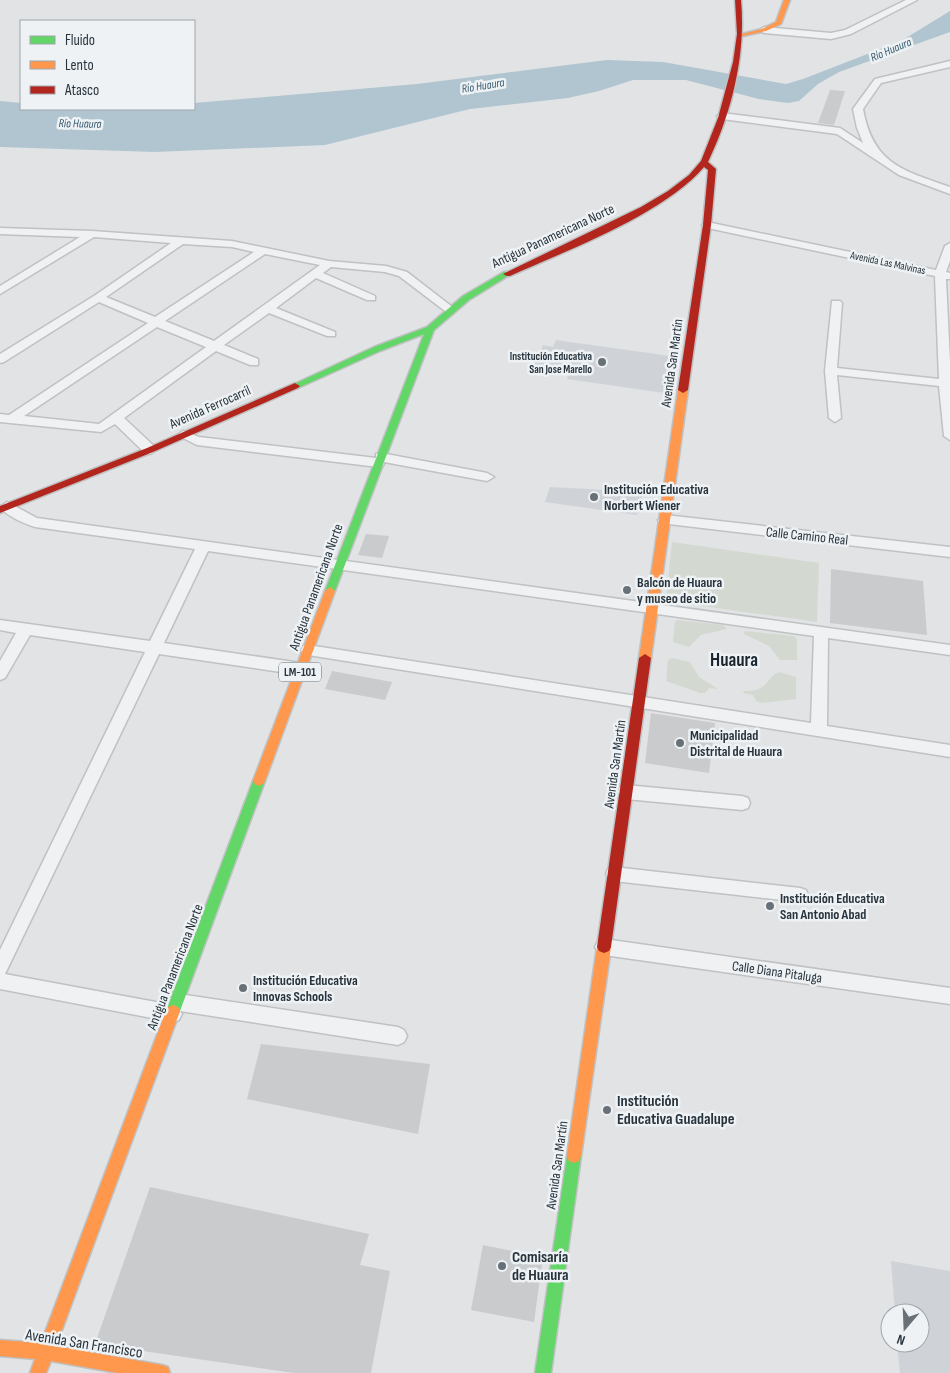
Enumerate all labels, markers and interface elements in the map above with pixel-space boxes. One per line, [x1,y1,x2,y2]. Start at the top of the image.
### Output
legend [20,20,195,110]
text: Fluido [65,31,95,50]
water label: Río Huaura [868,35,914,65]
text: Lento [65,56,94,75]
water label: Río Huaura [461,75,506,97]
text: Atasco [64,81,99,100]
water label: Río Huaura [58,116,102,132]
street label: Antigua Panamericana Norte [488,200,617,272]
street label: Avenida Las Malvinas [848,248,927,277]
street label: Avenida San Martín [657,318,687,409]
place label: Institución Educativa San Jose Marello [510,350,592,376]
marker: Institución Educativa San Jose Marello [596,356,608,368]
street label: Avenida Ferrocarril [166,381,253,433]
place label: Institución Educativa Norbert Wiener [604,481,709,514]
marker: Institución Educativa Norbert Wiener [588,491,600,503]
street label: Antigua Panamericana Norte [285,521,347,654]
street label: Calle Camino Real [765,523,849,549]
place label: Balcón de Huaura y museo de sitio [637,574,723,607]
marker: Balcón de Huaura y museo de sitio [621,584,633,596]
district label: Huaura [710,649,758,672]
road number: LM-101 [279,662,321,682]
street label: Avenida San Martín [600,719,630,810]
place label: Municipalidad Distrital de Huaura [690,727,782,760]
marker: Municipalidad Distrital de Huaura [674,737,686,749]
place label: Institución Educativa San Antonio Abad [780,890,885,923]
marker: Institución Educativa San Antonio Abad [764,900,776,912]
street label: Antigua Panamericana Norte [143,902,207,1033]
street label: Calle Diana Pitaluga [731,957,823,987]
place label: Institución Educativa Innovas Schools [253,972,358,1005]
marker: Institución Educativa Innovas Schools [237,982,249,994]
place label: Institución Educativa Guadalupe [617,1092,735,1129]
marker: Institución Educativa Guadalupe [601,1104,613,1116]
street label: Avenida San Martín [542,1120,572,1211]
place label: Comisaría de Huaura [512,1248,569,1285]
marker: Comisaría de Huaura [496,1260,508,1272]
north arrow [880,1303,930,1353]
street label: Avenida San Francisco [23,1325,144,1363]
text: N [895,1331,907,1349]

